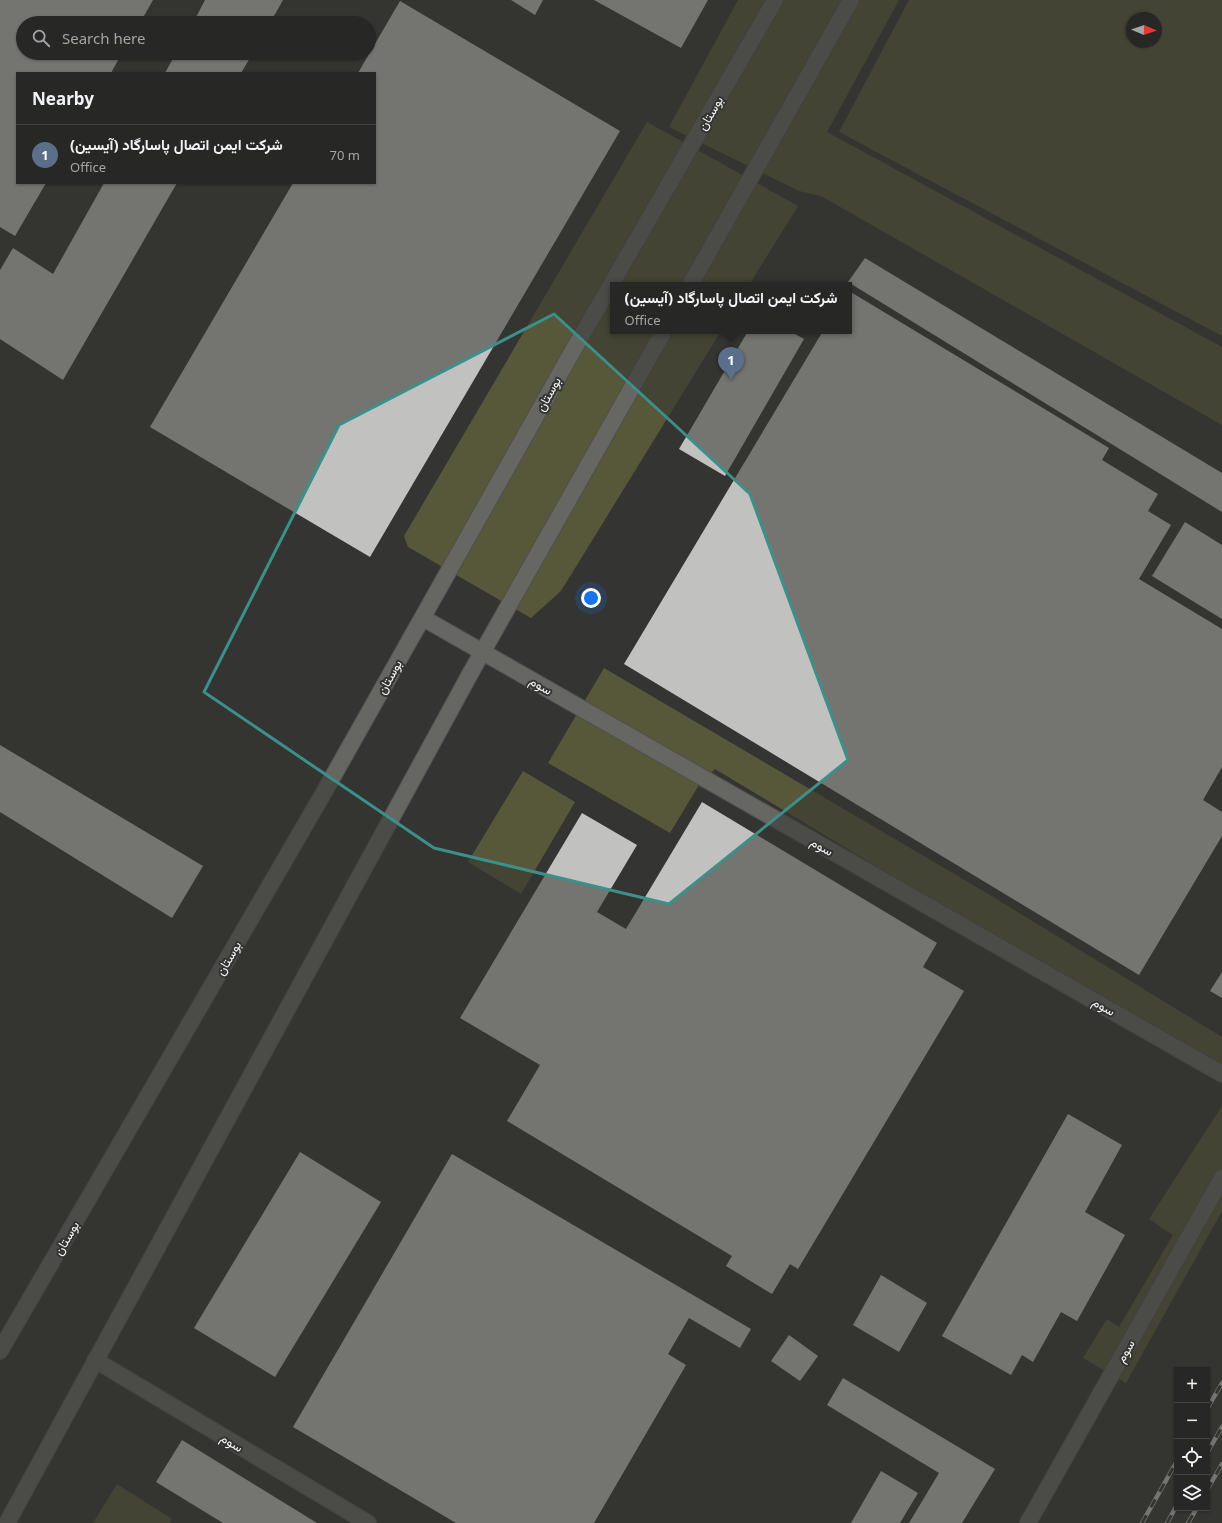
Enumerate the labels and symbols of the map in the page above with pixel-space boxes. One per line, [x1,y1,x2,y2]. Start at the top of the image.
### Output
north arrow [1126,12,1162,48]
street label: بوستان [693,92,727,134]
pin: 1 [718,347,744,380]
street label: بوستان [531,373,565,415]
your location [581,588,601,608]
street label: بوستان [372,656,406,698]
street label: سوم [526,671,556,699]
street label: سوم [807,832,837,860]
street label: بوستان [211,937,245,979]
street label: سوم [1089,992,1119,1020]
street label: بوستان [49,1217,83,1259]
street label: سوم [1111,1336,1139,1366]
street label: سوم [217,1428,247,1456]

